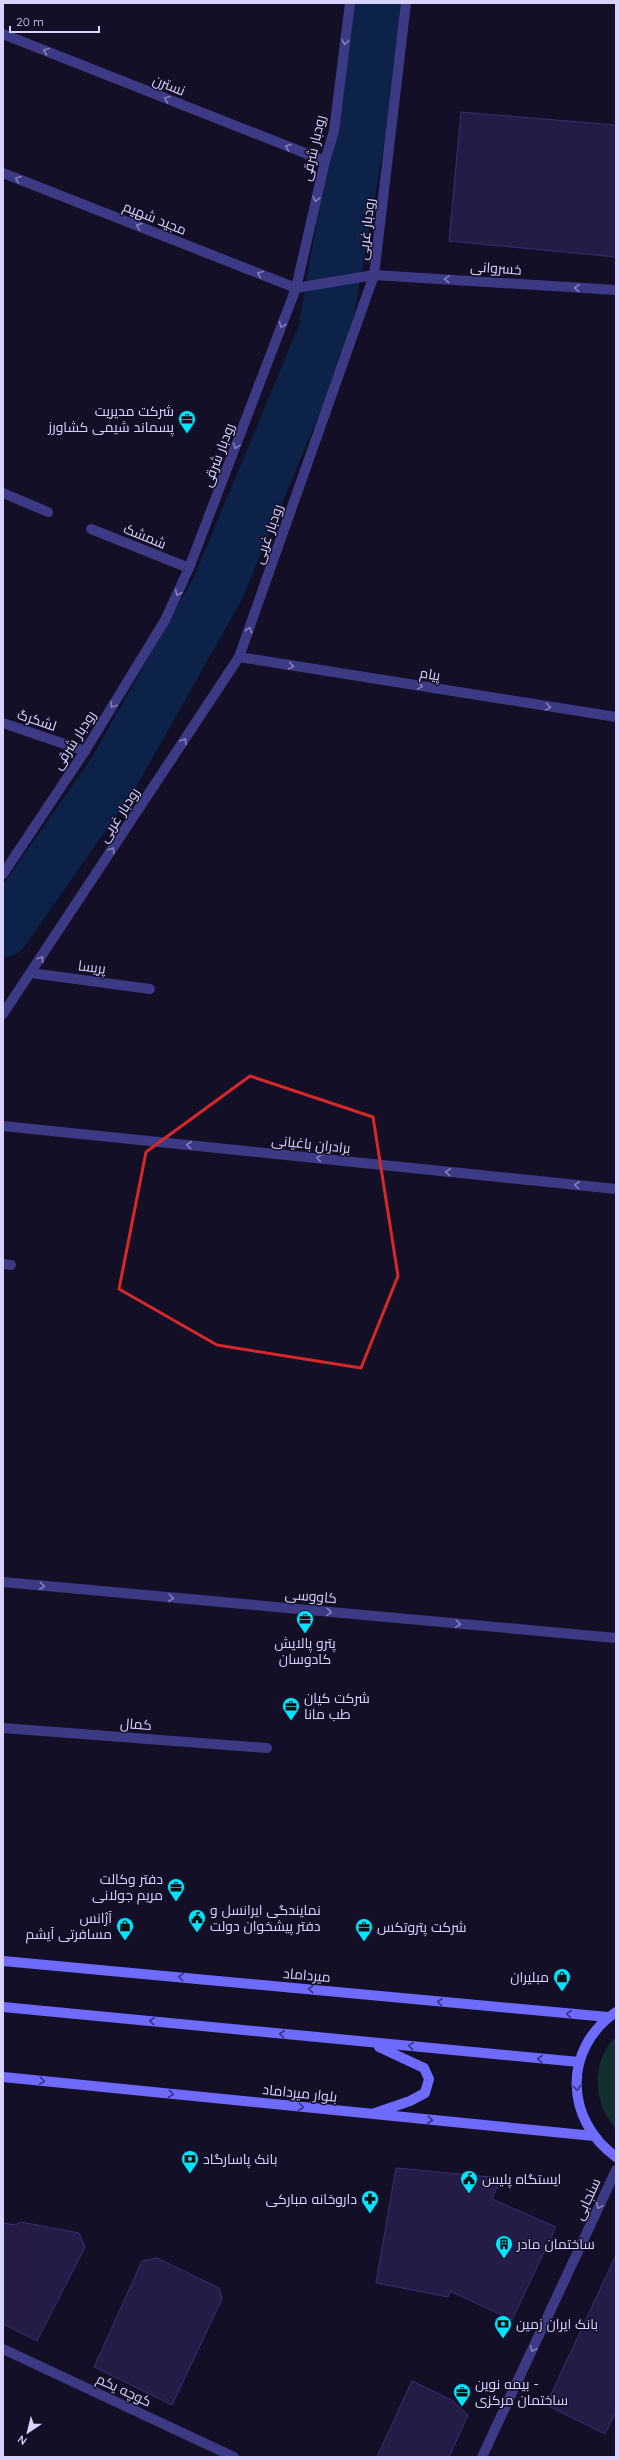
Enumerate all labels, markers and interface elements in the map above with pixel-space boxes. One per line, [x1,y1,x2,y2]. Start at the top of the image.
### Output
scale bar [10,8,99,34]
text: 20 m [16,14,44,29]
one-way arrow [341,39,350,45]
one-way arrow [43,48,50,56]
street label: نسترن [150,70,188,100]
one-way arrow [164,96,172,104]
street label: رودبار شرقی [297,113,329,183]
one-way arrow [285,143,292,151]
one-way arrow [14,175,21,183]
one-way arrow [312,196,320,202]
street label: مجید شهیم [120,197,189,240]
street label: رودبار غربی [353,197,379,261]
one-way arrow [135,223,142,231]
street label: خسروانی [470,257,522,279]
one-way arrow [256,271,264,279]
one-way arrow [444,275,450,284]
one-way arrow [574,283,580,292]
one-way arrow [279,321,287,328]
place label: شرکت مدیریت پسماند شیمی کشاورز [47,402,174,437]
office icon: شرکت مدیریت پسماند شیمی کشاورز [177,409,197,434]
street label: رودبار شرقی [198,420,238,490]
one-way arrow [233,442,241,450]
street label: رودبار غربی [249,502,287,566]
street label: شمشک [121,519,169,553]
one-way arrow [174,589,182,596]
one-way arrow [244,626,253,633]
one-way arrow [288,661,295,670]
street label: پیام [418,663,442,686]
one-way arrow [417,681,423,690]
one-way arrow [110,701,117,708]
one-way arrow [545,702,551,710]
street label: لشکرگ [15,705,59,735]
street label: رودبار شرقی [48,707,100,773]
one-way arrow [179,739,186,746]
street label: رودبار غربی [95,784,143,846]
one-way arrow [108,847,115,854]
one-way arrow [36,956,43,963]
street label: پریسا [77,956,107,979]
street label: برادران باغیانی [270,1131,352,1157]
one-way arrow [186,1141,192,1150]
one-way arrow [316,1154,322,1163]
one-way arrow [445,1168,451,1177]
one-way arrow [574,1181,580,1190]
one-way arrow [39,1581,45,1590]
street label: کاووسی [284,1585,338,1607]
one-way arrow [168,1593,174,1602]
one-way arrow [326,1607,332,1616]
office icon: پترو پالایش کادوسان [295,1609,315,1634]
one-way arrow [455,1619,461,1628]
place label: پترو پالایش کادوسان [274,1634,336,1668]
place label: شرکت کیان طب مانا [304,1689,370,1723]
office icon: شرکت کیان طب مانا [281,1696,301,1721]
street label: کمال [120,1714,152,1734]
place label: دفتر وکالت مریم جولانی [92,1870,163,1905]
office icon: دفتر وکالت مریم جولانی [166,1877,186,1902]
place label: نمایندگی ایرانسل و دفتر پیشخوان دولت [210,1901,321,1936]
public building icon: نمایندگی ایرانسل و دفتر پیشخوان دولت [187,1908,207,1933]
place label: آژانس مسافرتی آیشم [25,1909,112,1944]
shop icon: آژانس مسافرتی آیشم [115,1916,135,1941]
office icon: شرکت پتروتکس [354,1917,374,1942]
place label: شرکت پتروتکس [377,1918,467,1937]
street label: میرداماد [282,1964,332,1986]
shop icon: مبلیران [552,1967,572,1992]
place label: مبلیران [510,1968,549,1986]
one-way arrow [178,1973,184,1982]
one-way arrow [308,1985,314,1994]
one-way arrow [437,1997,443,2006]
one-way arrow [566,2009,572,2018]
one-way arrow [149,2017,155,2026]
one-way arrow [279,2030,285,2039]
one-way arrow [408,2042,414,2051]
one-way arrow [537,2054,544,2063]
one-way arrow [39,2076,45,2085]
street label: بلوار میرداماد [262,2080,338,2106]
one-way arrow [572,2085,581,2091]
one-way arrow [168,2089,174,2098]
one-way arrow [297,2102,304,2111]
one-way arrow [427,2115,433,2124]
bank icon: بانک پاسارگاد [180,2149,200,2174]
place label: بانک پاسارگاد [203,2150,277,2169]
public building icon: ایستگاه پلیس [459,2169,479,2194]
place label: ایستگاه پلیس [482,2170,561,2189]
street label: سنجابی [569,2175,605,2223]
pharmacy icon: داروخانه مبارکی [360,2189,380,2214]
place label: داروخانه مبارکی [266,2190,357,2208]
one-way arrow [596,2202,604,2209]
building icon: ساختمان مادر [494,2234,514,2259]
place label: ساختمان مادر [516,2235,595,2253]
bank icon: بانک ایران زمین [493,2314,513,2339]
place label: بانک ایران زمین [516,2315,598,2333]
one-way arrow [530,2344,538,2352]
street label: کوچه یکم [93,2369,154,2411]
place label: بیمه نوین - ساختمان مرکزی [475,2375,568,2409]
office icon: بیمه نوین - ساختمان مرکزی [452,2382,472,2407]
north arrow [8,2412,48,2452]
text: N [15,2432,30,2448]

